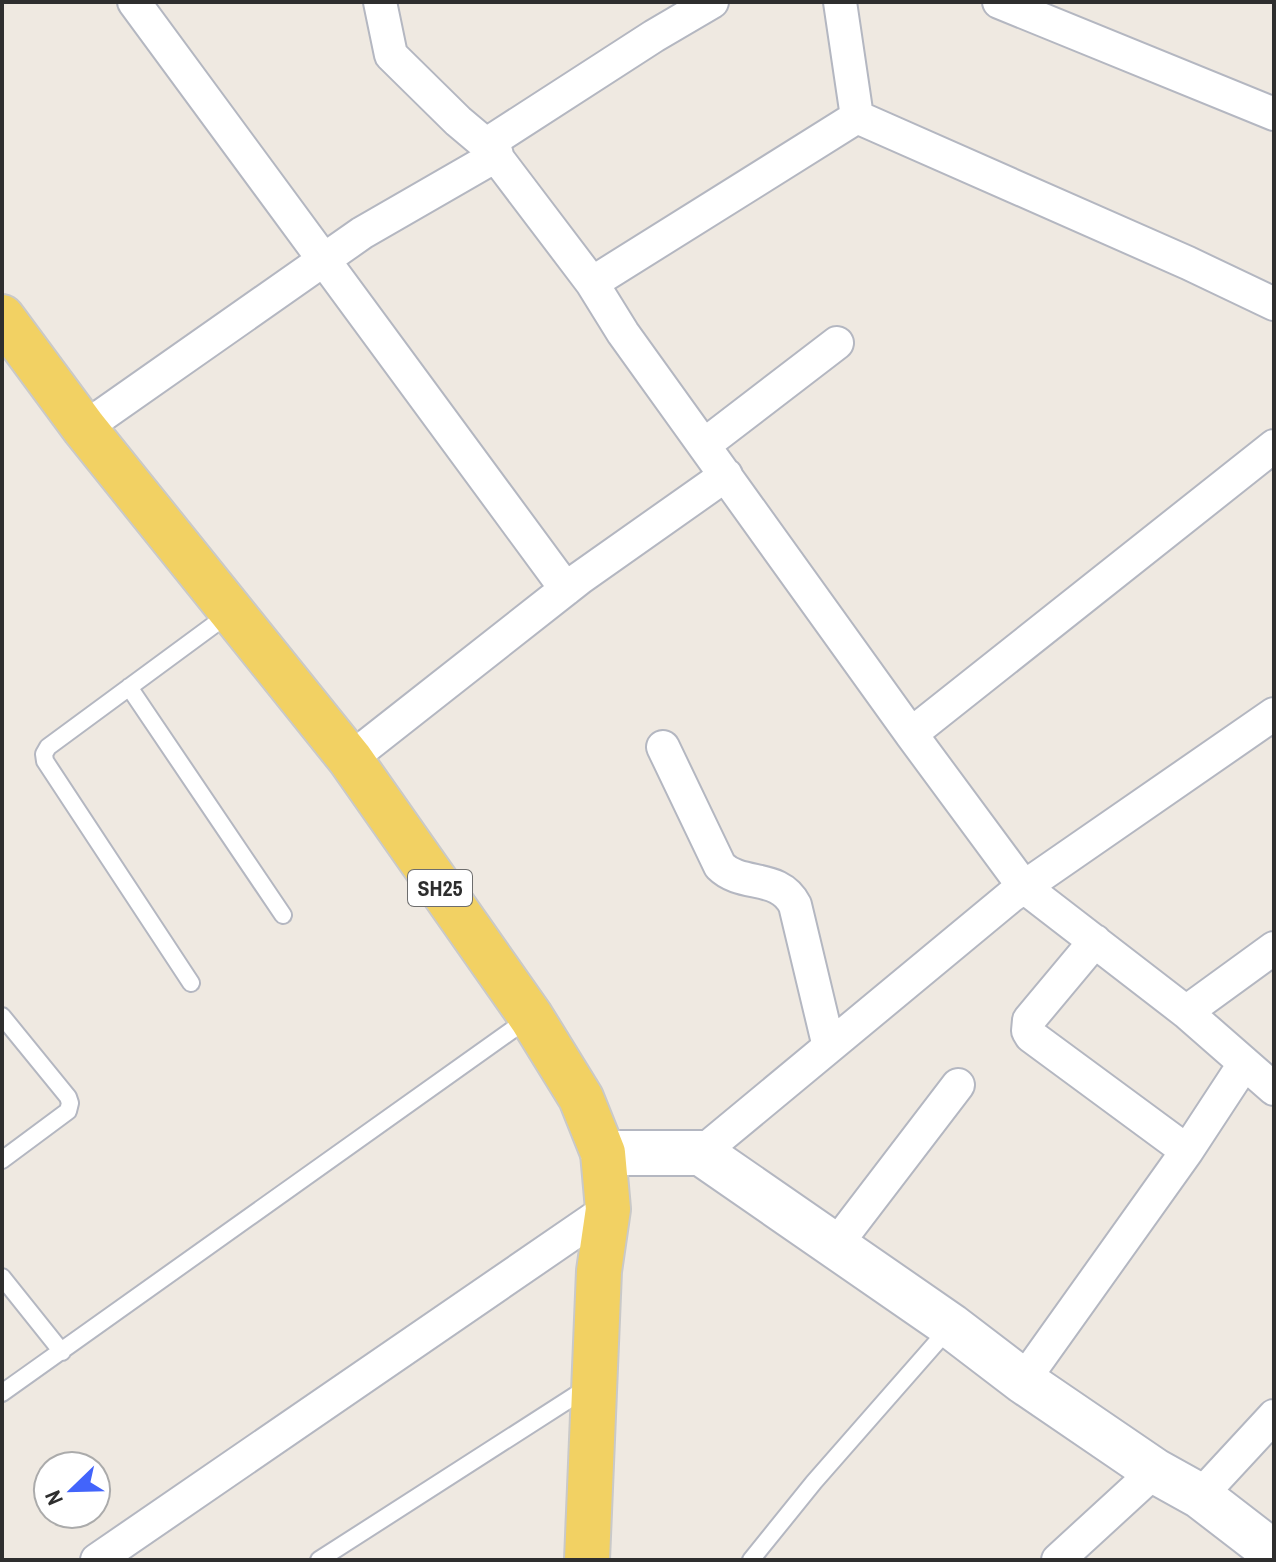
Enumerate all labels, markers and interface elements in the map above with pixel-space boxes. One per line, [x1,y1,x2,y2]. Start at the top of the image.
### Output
road number: SH25 [408,870,472,906]
north arrow [32,1450,112,1530]
text: N [37,1486,70,1510]

